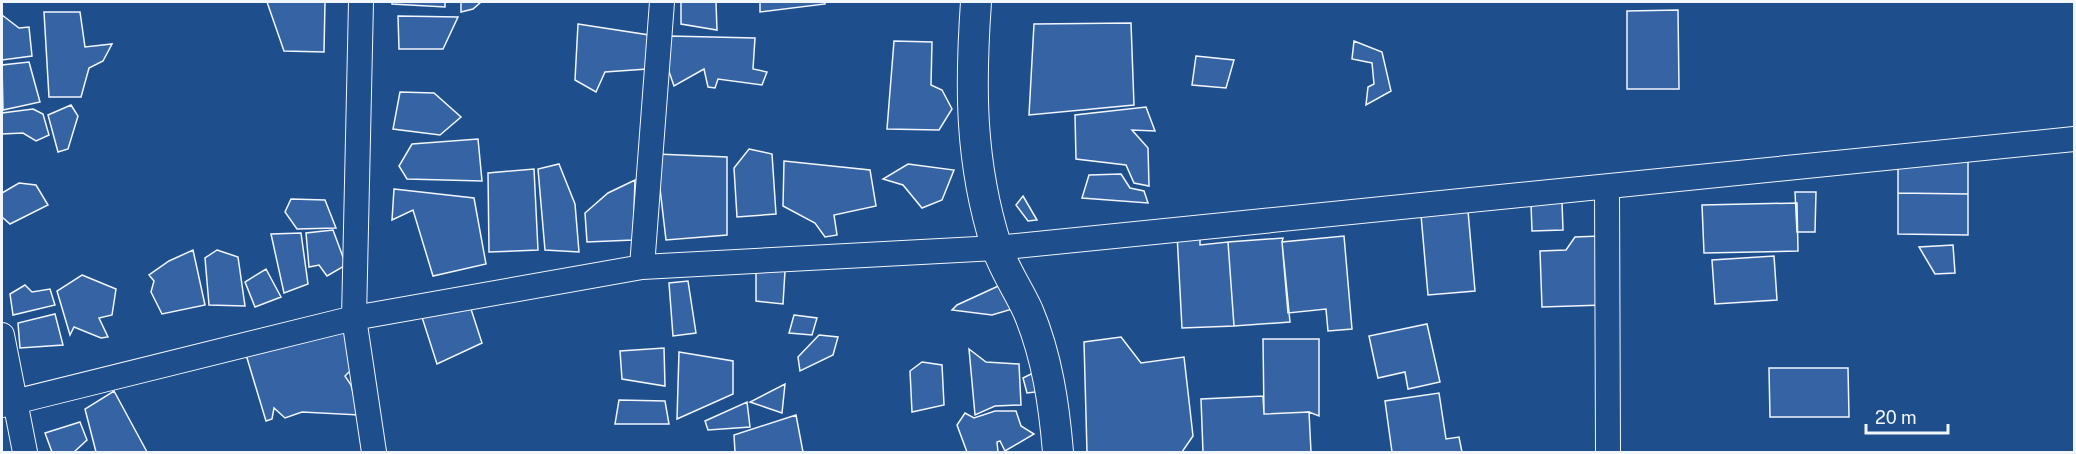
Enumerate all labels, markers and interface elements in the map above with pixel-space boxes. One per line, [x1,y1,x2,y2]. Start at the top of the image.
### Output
scale bar [1866,397,1948,435]
text: 20 m [1875,407,1917,428]

